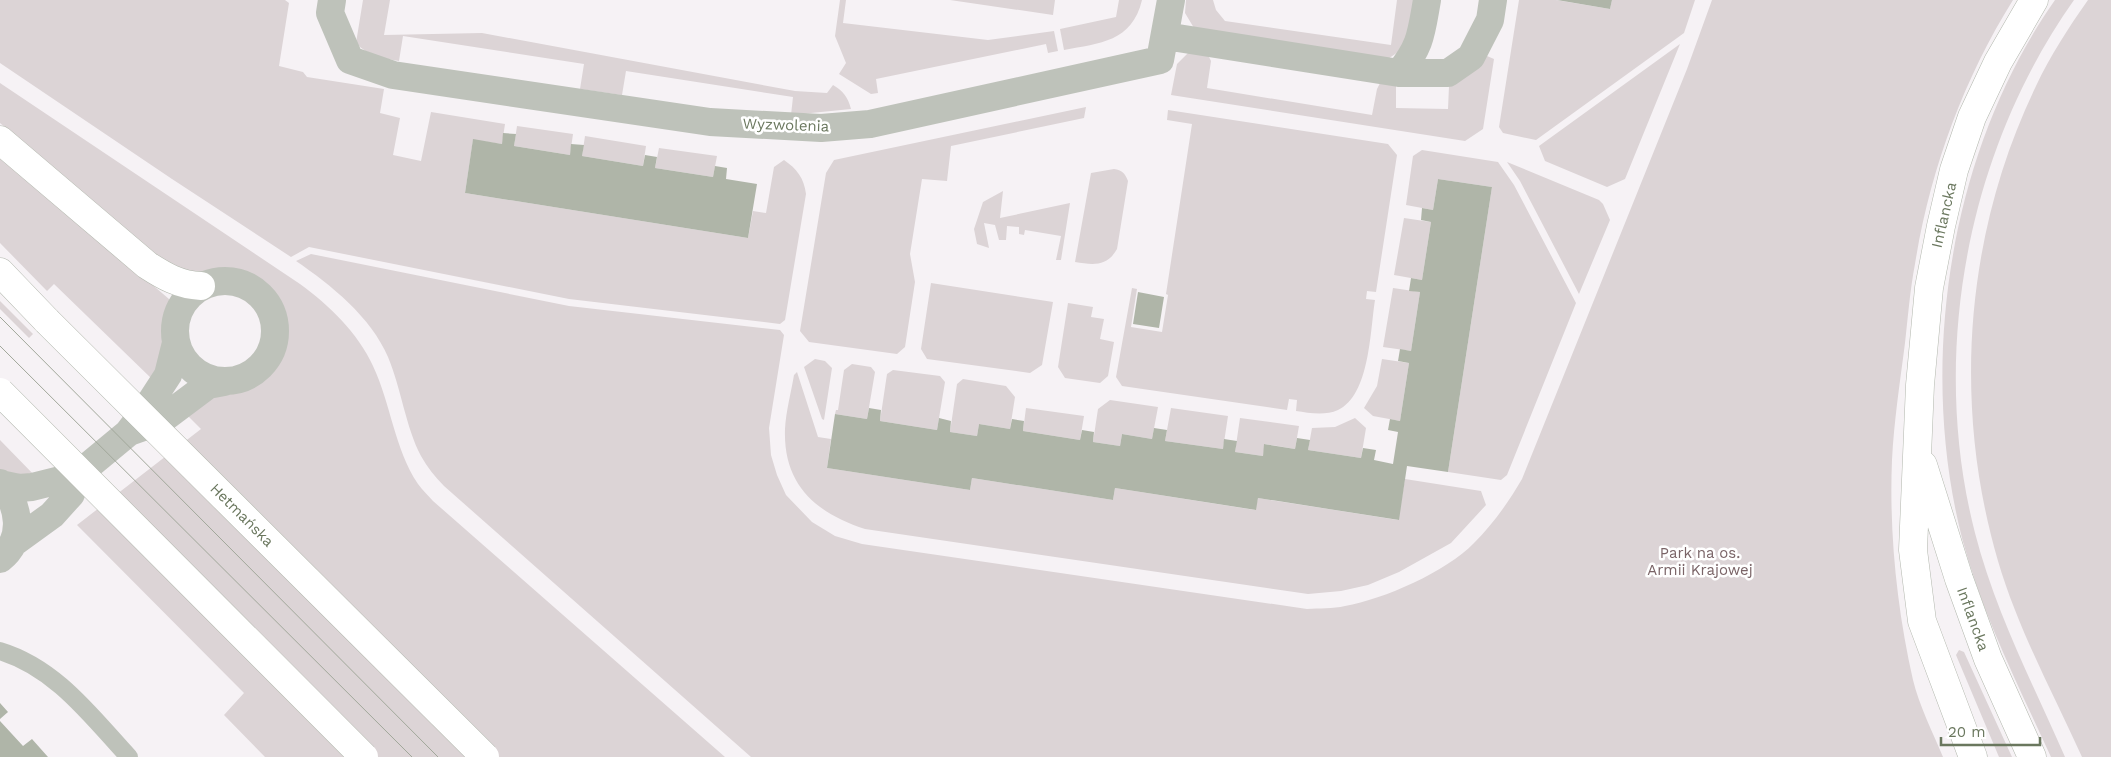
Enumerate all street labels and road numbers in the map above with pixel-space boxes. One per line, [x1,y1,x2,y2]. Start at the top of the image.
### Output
street label: Wyzwolenia [742,114,830,136]
street label: Inflancka [1928,180,1960,250]
street label: Hetmańska [206,479,278,551]
street label: Inflancka [1953,584,1993,654]

